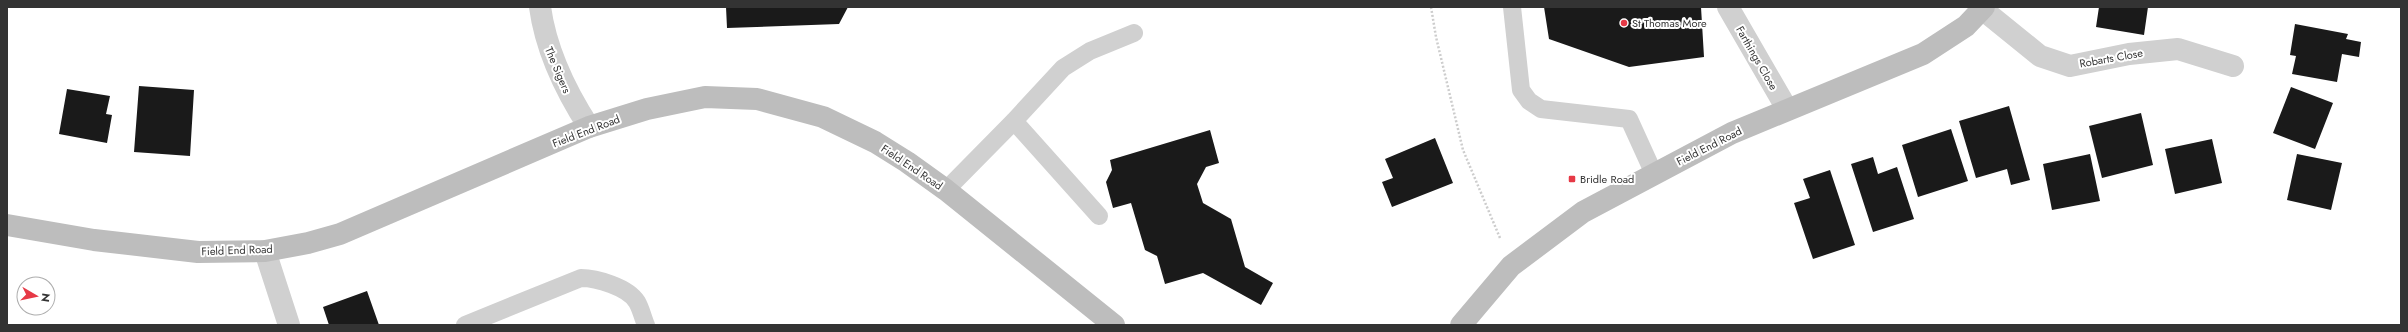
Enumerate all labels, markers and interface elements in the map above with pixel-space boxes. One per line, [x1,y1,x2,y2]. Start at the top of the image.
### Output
place label: St Thomas More [1632,15,1707,31]
marker: St Thomas More [1619,18,1629,28]
street label: Farthings Close [1732,23,1782,93]
street label: The Sigers [541,44,575,96]
street label: Robarts Close [2078,45,2144,71]
street label: Field End Road [550,111,622,151]
street label: Field End Road [1674,123,1744,169]
street label: Field End Road [878,140,946,194]
place label: Bridle Road [1580,171,1634,187]
marker: Bridle Road [1567,174,1577,184]
street label: Field End Road [201,241,273,259]
north arrow [16,276,56,316]
text: N [37,292,54,303]

